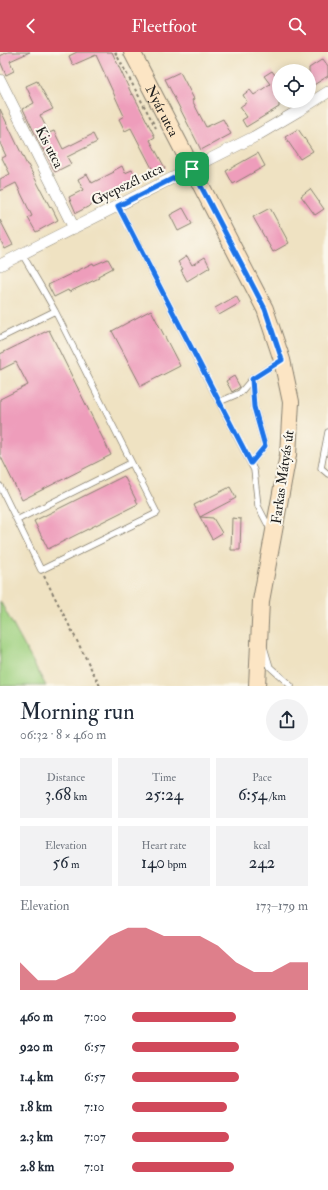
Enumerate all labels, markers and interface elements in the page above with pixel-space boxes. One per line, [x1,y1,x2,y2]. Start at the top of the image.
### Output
icon: back [20,15,42,37]
text: Fleetfoot [131,15,197,38]
icon: search [286,15,308,37]
map controls [272,64,316,108]
button: locate [272,64,316,108]
street label: Nyár utca [142,82,182,140]
street label: Kis utca [32,124,67,171]
pin [175,152,209,186]
icon: arrive [181,158,203,180]
street label: Gyepszél utca [89,160,167,210]
street label: Farkas Mátyás út [268,429,299,525]
text: Morning run [20,698,135,726]
button: share [266,699,308,741]
text: 06:32 · 8 × 460 m [20,727,106,743]
text: Distance [47,771,85,784]
text: Time [152,771,176,784]
text: Pace [252,771,272,784]
text: 3.68 [45,784,71,805]
text: 25:24 [145,784,183,805]
text: 6:54 [238,784,267,805]
text: km [71,790,87,803]
text: /km [267,790,286,803]
text: Elevation [45,839,87,852]
text: Heart rate [142,839,186,852]
text: kcal [254,839,270,852]
text: 56 [53,852,69,873]
text: 140 [141,852,165,873]
text: 242 [249,852,275,873]
text: m [69,858,79,871]
text: bpm [165,858,187,871]
text: Elevation [20,898,70,914]
text: 173–179 m [256,898,308,914]
text: 460 m [20,1009,53,1025]
text: 7:00 [84,1009,107,1025]
text: 920 m [20,1039,53,1055]
text: 6:57 [84,1039,105,1055]
text: 1.4 km [20,1069,53,1085]
text: 6:57 [84,1069,105,1085]
text: 1.8 km [20,1099,52,1115]
text: 7:10 [84,1099,104,1115]
text: 2.3 km [20,1129,53,1145]
text: 7:07 [84,1129,106,1145]
text: 2.8 km [20,1159,54,1175]
text: 7:01 [84,1159,104,1175]

